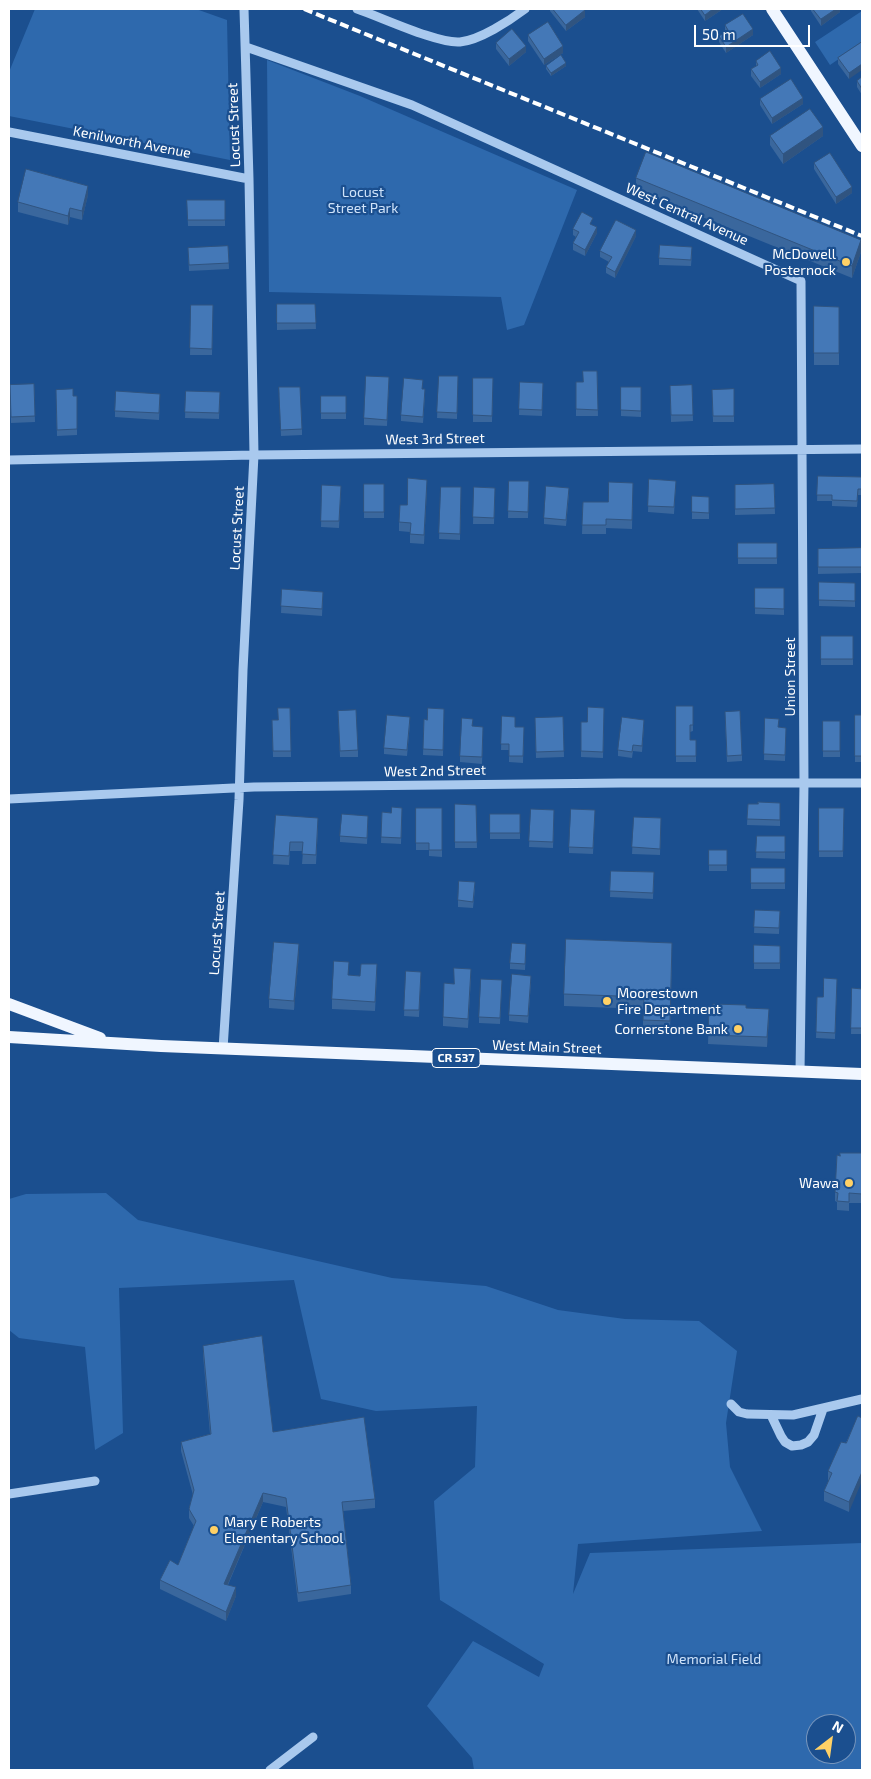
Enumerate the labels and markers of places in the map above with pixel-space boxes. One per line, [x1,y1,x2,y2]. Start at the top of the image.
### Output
place label: McDowell Posternock [764,246,836,278]
marker: McDowell Posternock [840,256,852,268]
place label: Moorestown Fire Department [617,985,721,1018]
marker: Moorestown Fire Department [601,995,613,1007]
place label: Cornerstone Bank [614,1021,728,1037]
marker: Cornerstone Bank [732,1023,744,1035]
place label: Wawa [799,1175,839,1191]
marker: Wawa [843,1177,855,1189]
place label: Mary E Roberts Elementary School [224,1514,343,1546]
marker: Mary E Roberts Elementary School [208,1524,220,1536]

